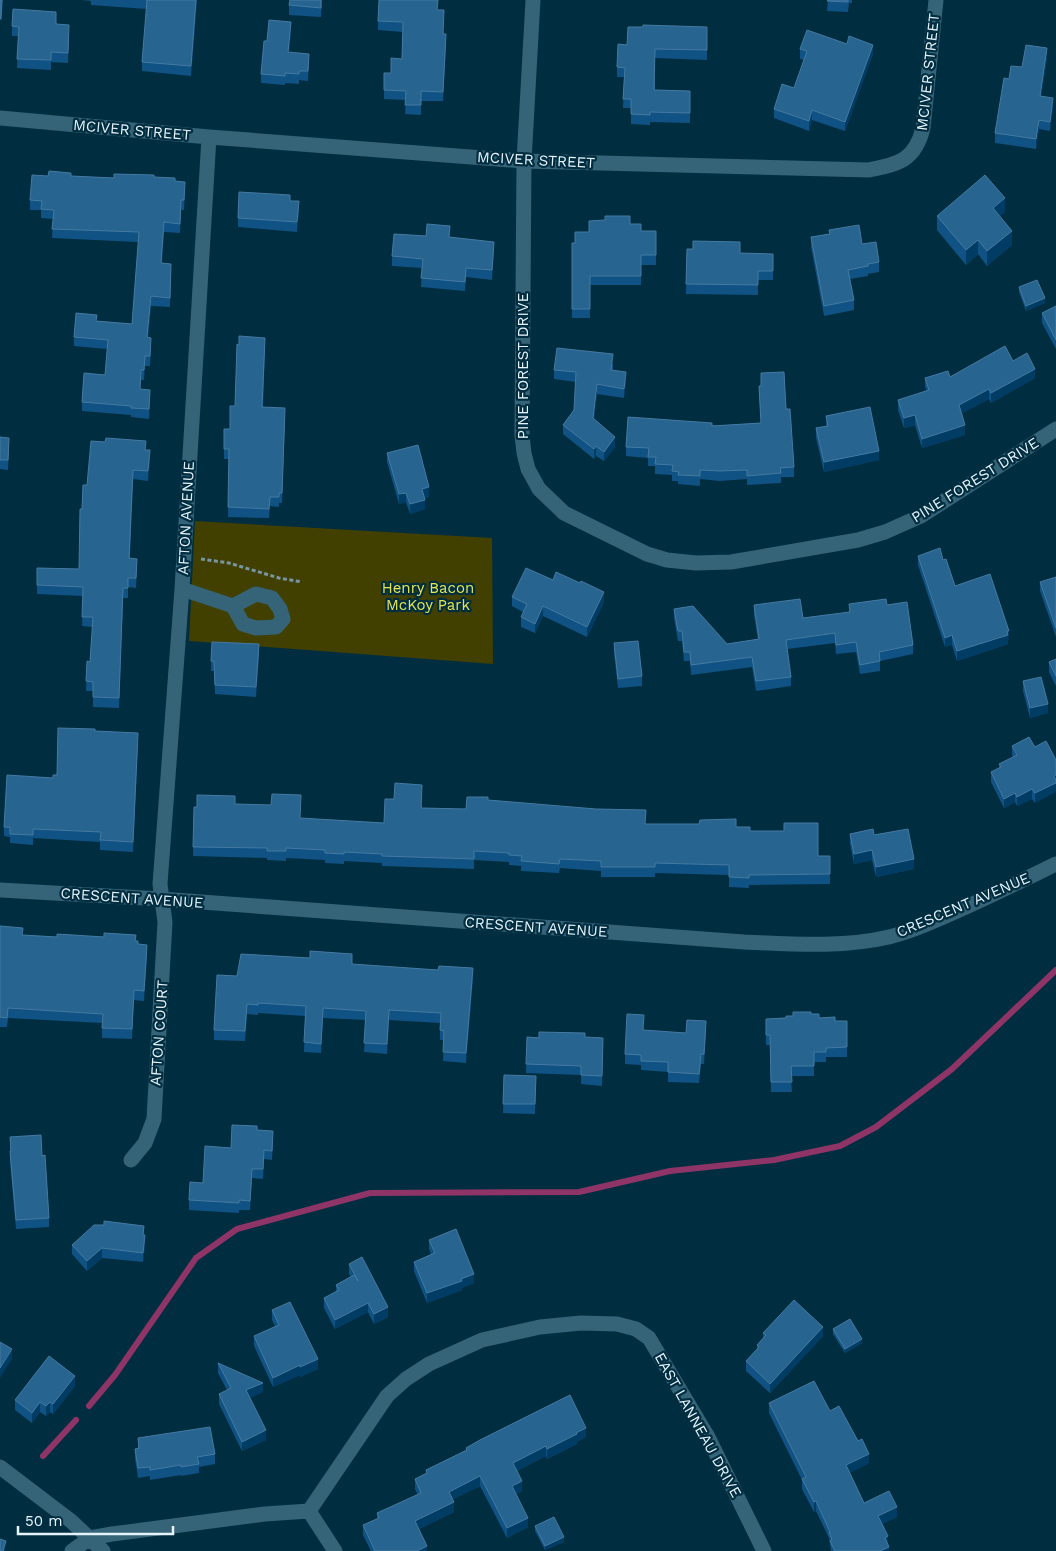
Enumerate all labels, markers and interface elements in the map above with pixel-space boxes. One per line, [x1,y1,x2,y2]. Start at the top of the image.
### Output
street label: MCIVER STREET [913,12,943,132]
street label: MCIVER STREET [72,116,192,144]
street label: MCIVER STREET [476,148,596,172]
street label: PINE FOREST DRIVE [514,293,532,439]
street label: PINE FOREST DRIVE [908,434,1042,526]
street label: AFTON AVENUE [174,461,198,575]
park label: Henry Bacon McKoy Park [382,579,474,614]
street label: CRESCENT AVENUE [894,869,1032,941]
street label: CRESCENT AVENUE [60,884,204,912]
street label: CRESCENT AVENUE [464,913,608,941]
street label: AFTON COURT [146,980,172,1086]
street label: EAST LANNEAU DRIVE [651,1350,745,1500]
scale bar [18,1504,172,1536]
text: 50 m [25,1512,62,1530]

